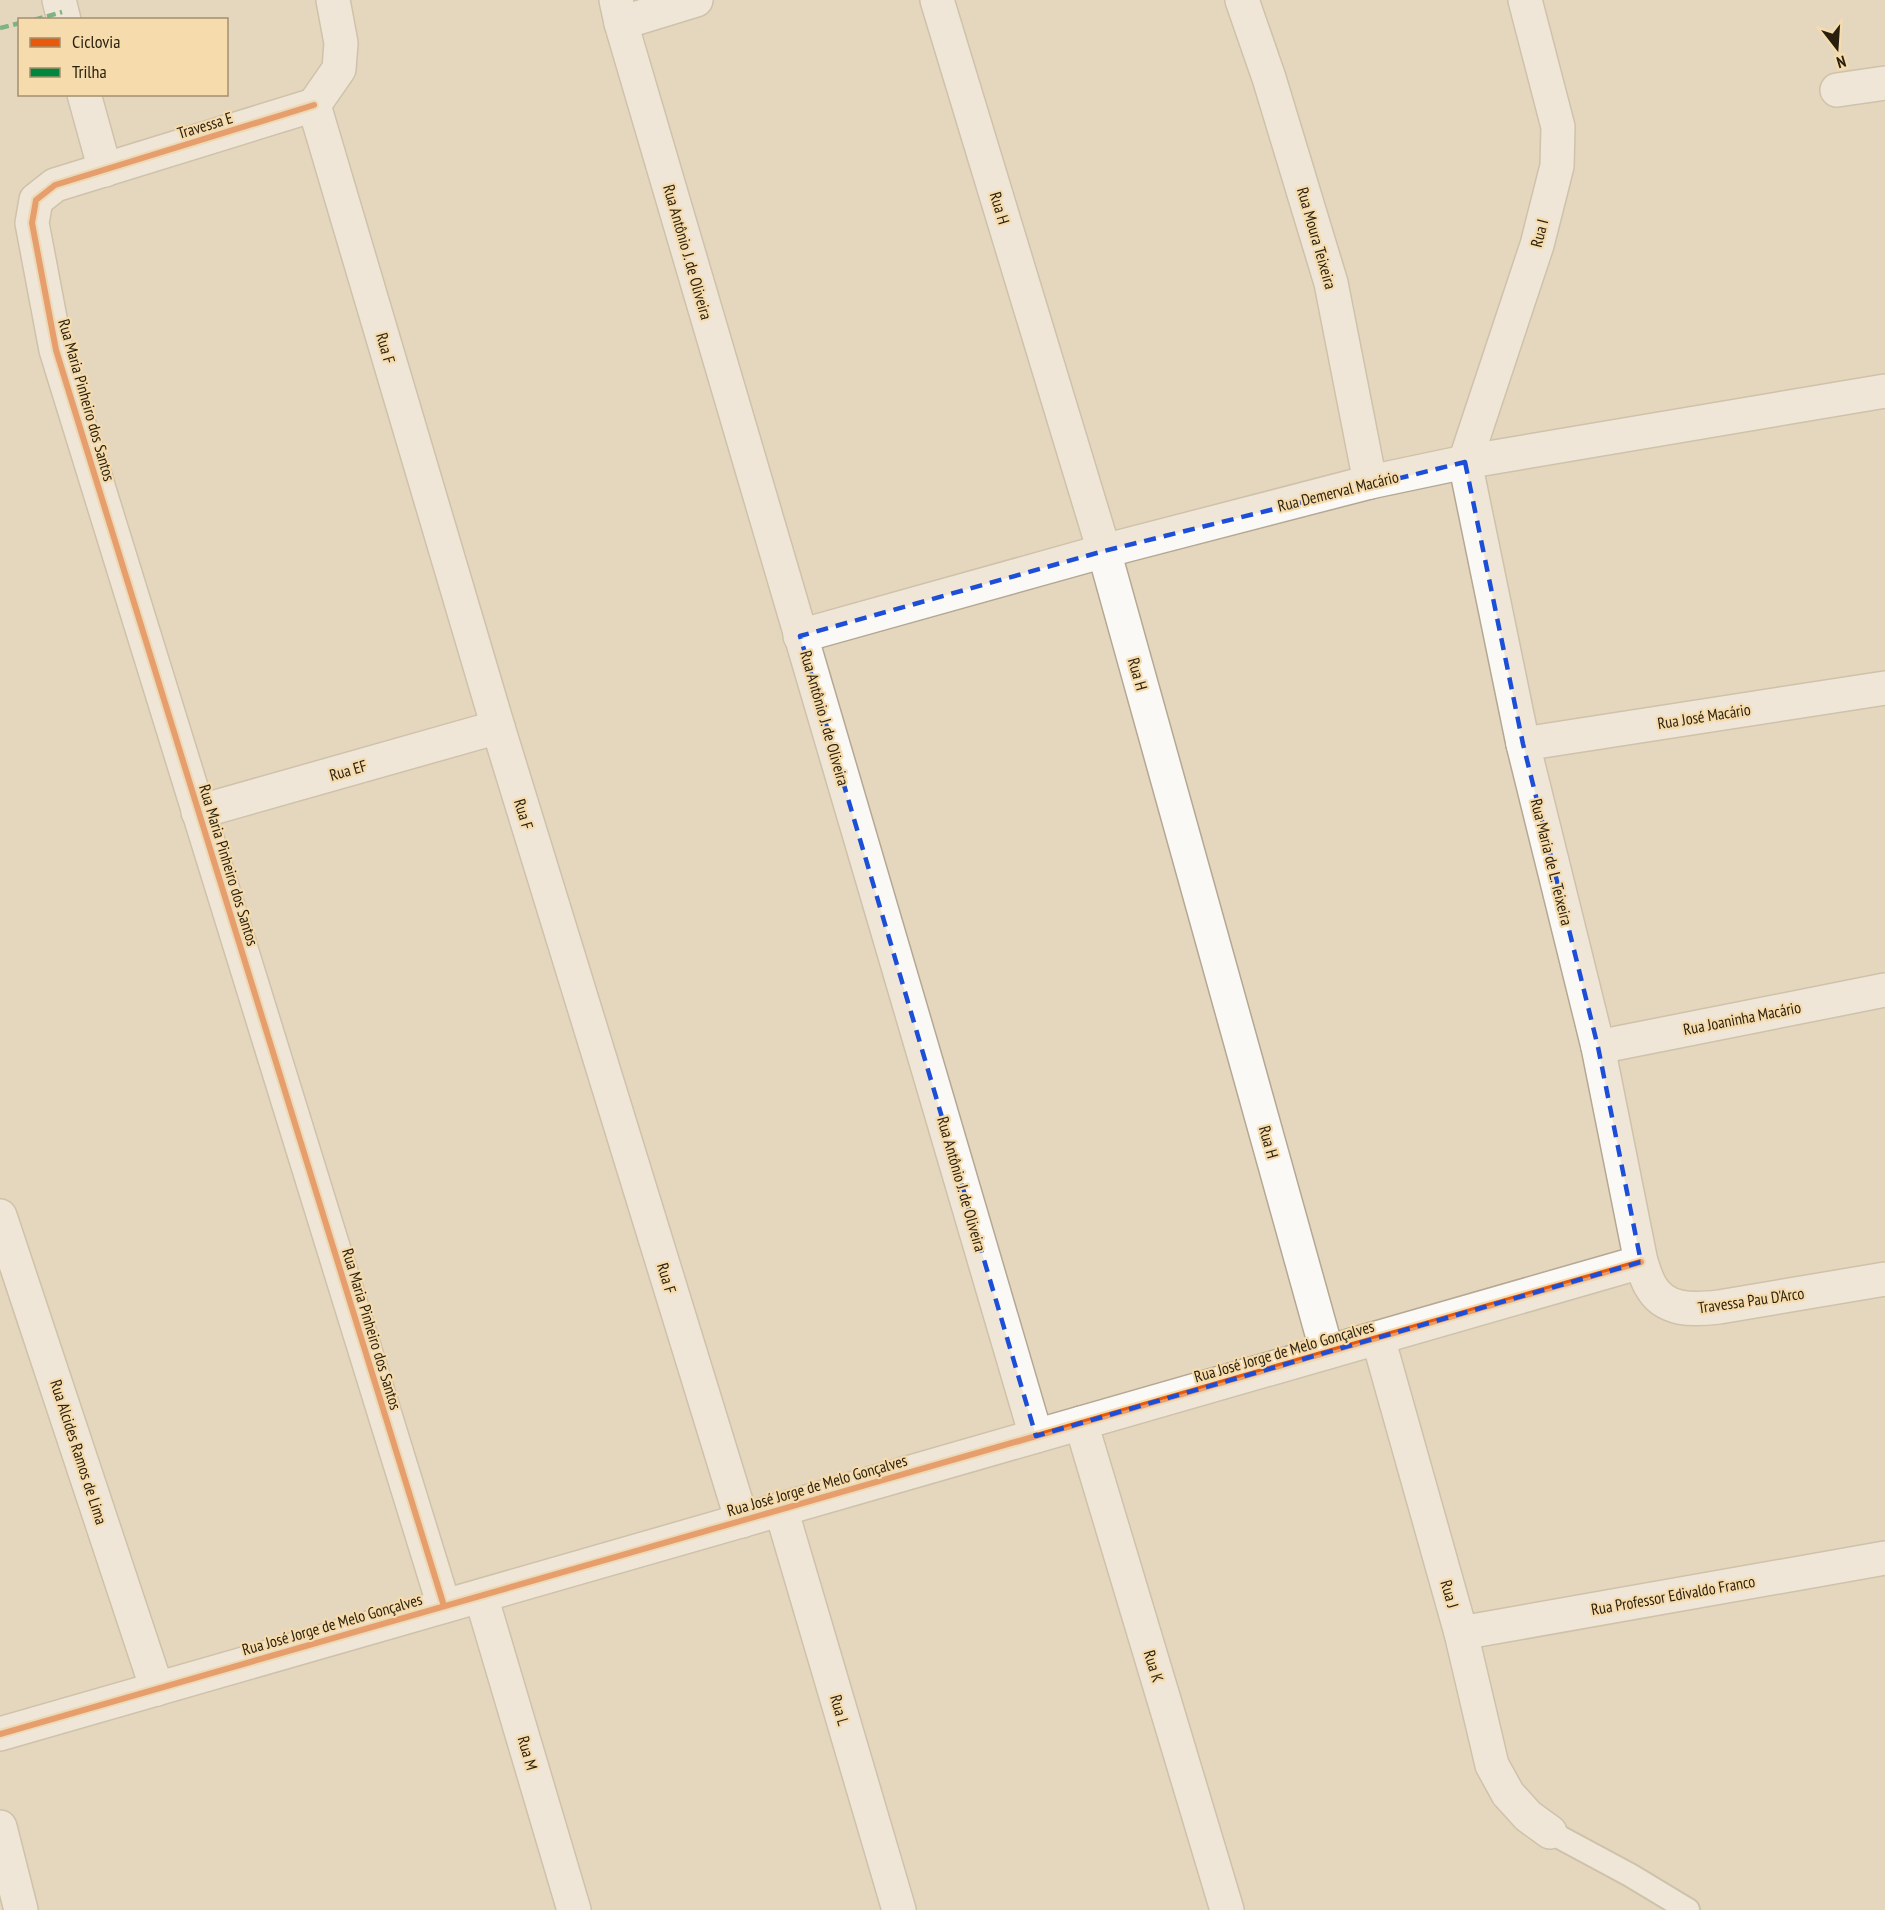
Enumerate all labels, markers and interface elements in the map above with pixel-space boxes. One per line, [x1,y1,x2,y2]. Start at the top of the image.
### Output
legend [18,18,228,96]
north arrow [1807,18,1867,78]
text: Ciclovia [72,30,120,53]
text: N [1834,52,1848,73]
text: Trilha [72,60,107,83]
street label: Travessa E [175,107,235,143]
street label: Rua Antônio J. de Oliveira [659,182,717,322]
street label: Rua Moura Teixeira [1293,185,1341,291]
street label: Rua H [986,189,1014,227]
street label: Rua I [1526,217,1552,249]
street label: Rua Maria Pinheiro dos Santos [54,317,120,483]
street label: Rua F [372,330,400,366]
street label: Rua Demerval Macário [1275,466,1401,516]
street label: Rua Antônio J. de Oliveira [796,648,854,788]
street label: Rua H [1124,655,1152,693]
street label: Rua José Macário [1656,699,1752,733]
street label: Rua EF [327,755,369,785]
street label: Rua Maria Pinheiro dos Santos [195,782,263,948]
street label: Rua F [510,796,538,832]
street label: Rua Maria de L. Teixeira [1527,797,1577,927]
street label: Rua Joaninha Macário [1681,997,1803,1039]
street label: Rua Antônio J. de Oliveira [933,1114,991,1254]
street label: Rua H [1255,1123,1283,1161]
street label: Rua Maria Pinheiro dos Santos [338,1246,406,1412]
street label: Rua F [653,1260,681,1296]
street label: Travessa Pau D'Arco [1697,1283,1805,1317]
street label: Rua José Jorge de Melo Gonçalves [1192,1316,1376,1386]
street label: Rua Alcides Ramos de Lima [46,1377,112,1527]
street label: Rua José Jorge de Melo Gonçalves [725,1450,909,1520]
street label: Rua Professor Edivaldo Franco [1590,1571,1757,1619]
street label: Rua J [1436,1578,1464,1610]
street label: Rua José Jorge de Melo Gonçalves [240,1589,424,1659]
street label: Rua K [1140,1648,1168,1684]
street label: Rua L [826,1692,854,1728]
street label: Rua M [514,1734,542,1772]

